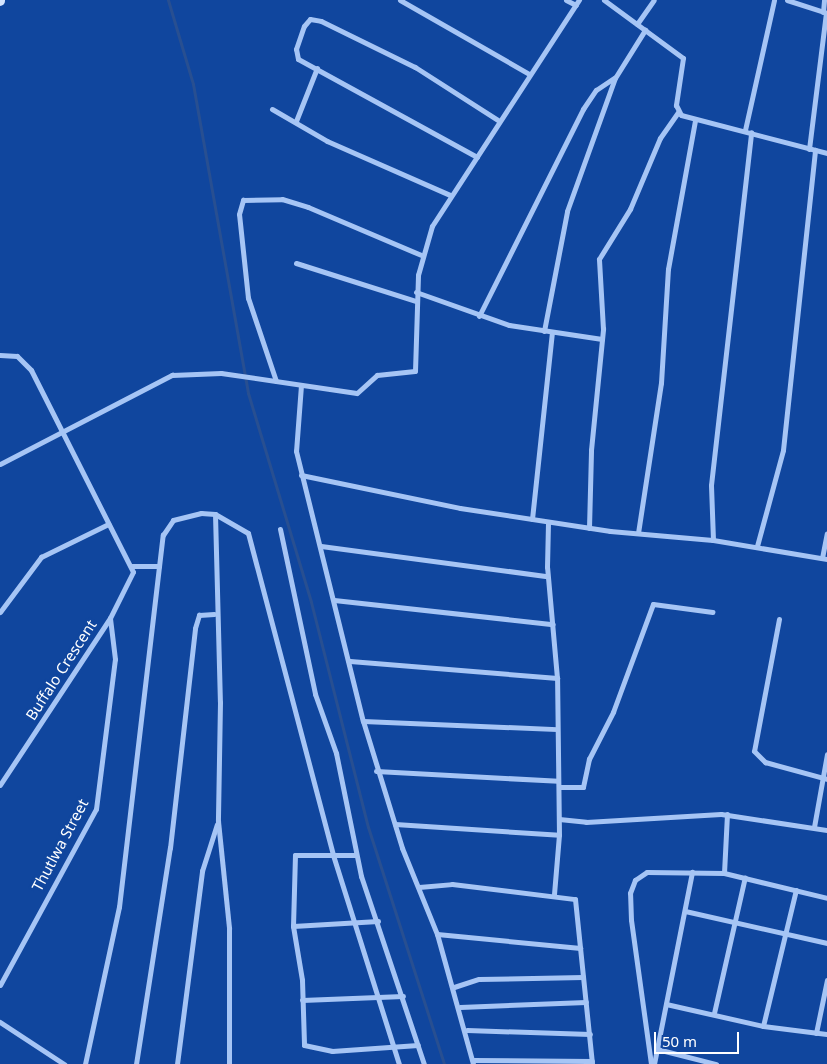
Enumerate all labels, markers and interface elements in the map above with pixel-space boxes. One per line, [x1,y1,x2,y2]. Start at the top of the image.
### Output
street label: Buffalo Crescent [22,616,100,724]
street label: Thutlwa Street [28,796,92,894]
scale bar [657,1022,742,1054]
text: 50 m [662,1031,697,1051]

